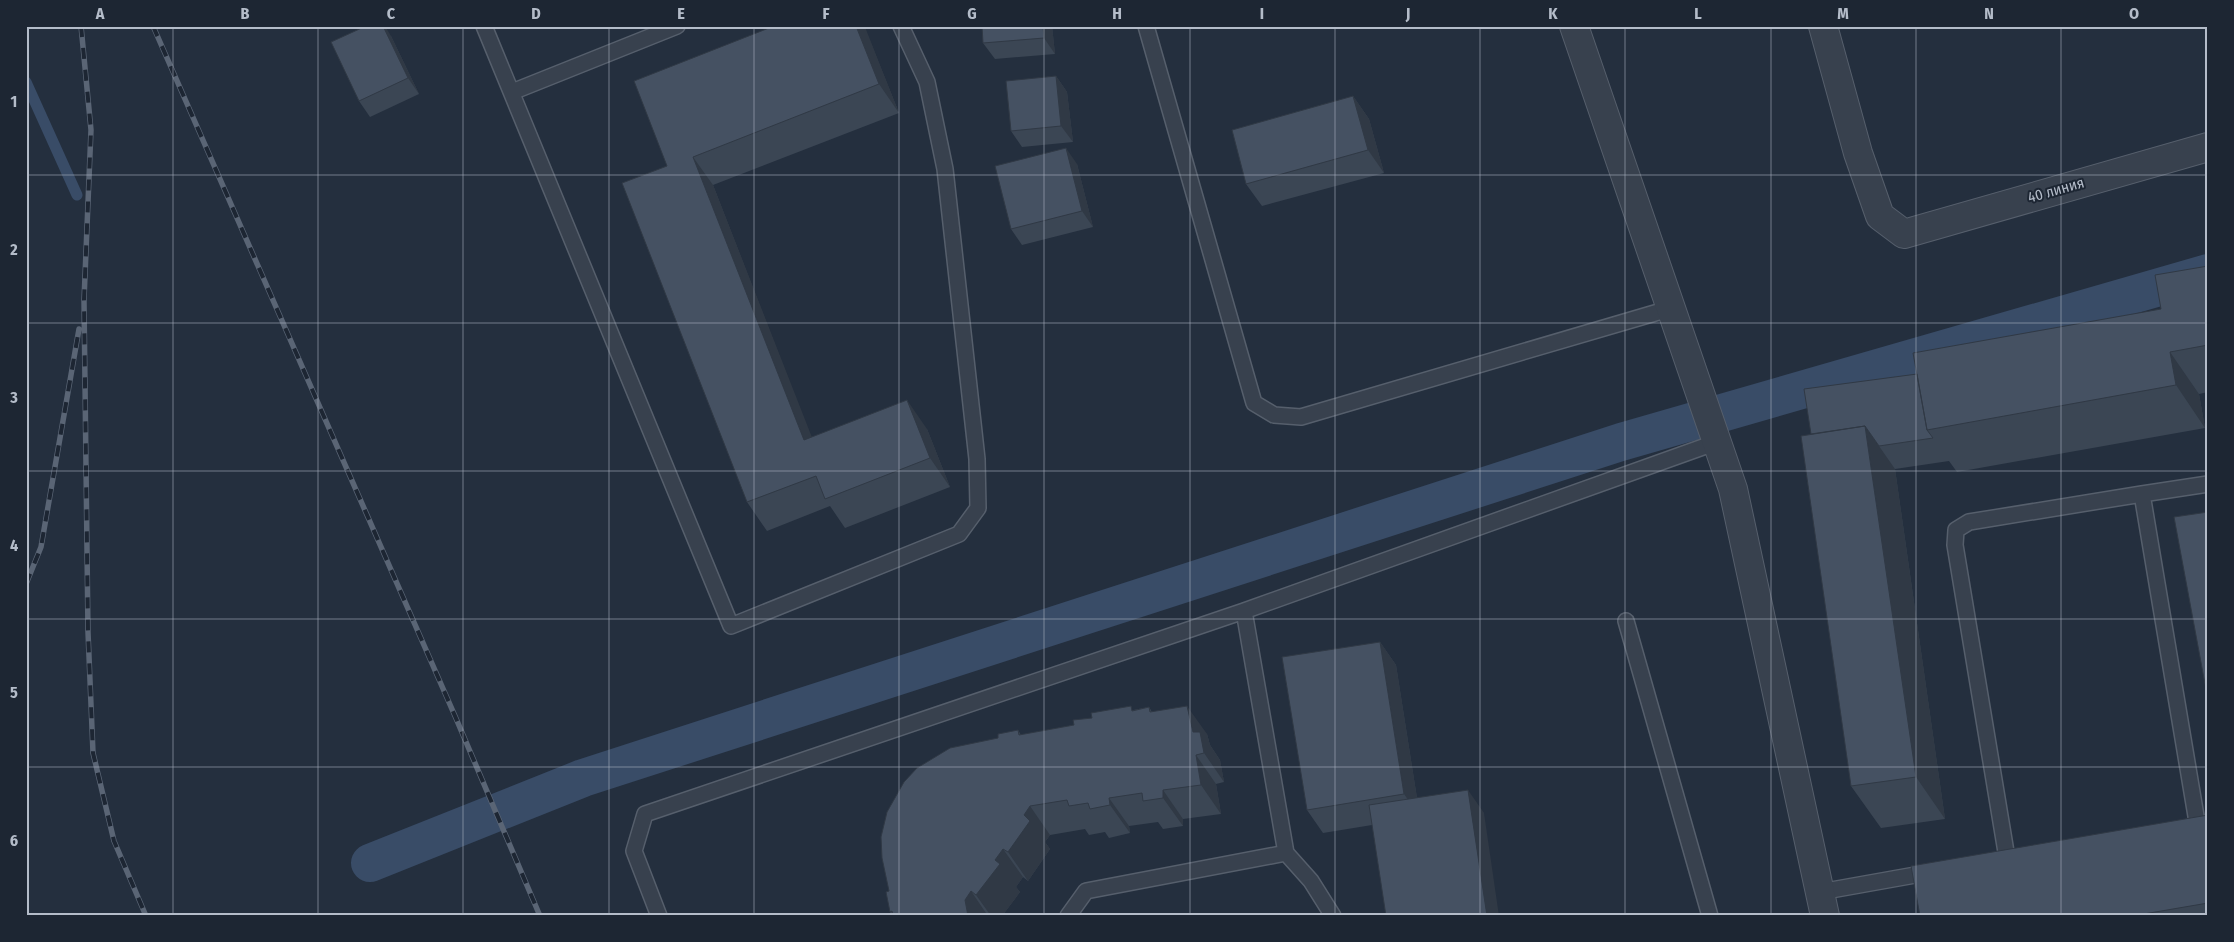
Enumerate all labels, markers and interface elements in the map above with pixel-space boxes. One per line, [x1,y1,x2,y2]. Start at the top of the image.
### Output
text: A [95,4,105,23]
text: B [241,4,250,23]
text: C [387,4,396,23]
text: D [531,4,541,23]
text: E [677,4,685,23]
text: F [822,4,830,23]
text: G [967,4,977,23]
text: H [1112,4,1122,23]
text: I [1260,4,1264,23]
text: J [1405,4,1410,23]
text: K [1548,4,1558,23]
text: L [1694,4,1702,23]
text: M [1837,4,1849,23]
text: N [1984,4,1994,23]
text: O [2129,4,2139,23]
text: 1 [11,92,17,111]
street label: 40 линия [2026,173,2086,207]
text: 2 [9,240,18,259]
text: 3 [9,388,18,407]
text: 4 [10,536,18,555]
text: 5 [10,683,18,702]
text: 6 [10,831,18,850]

